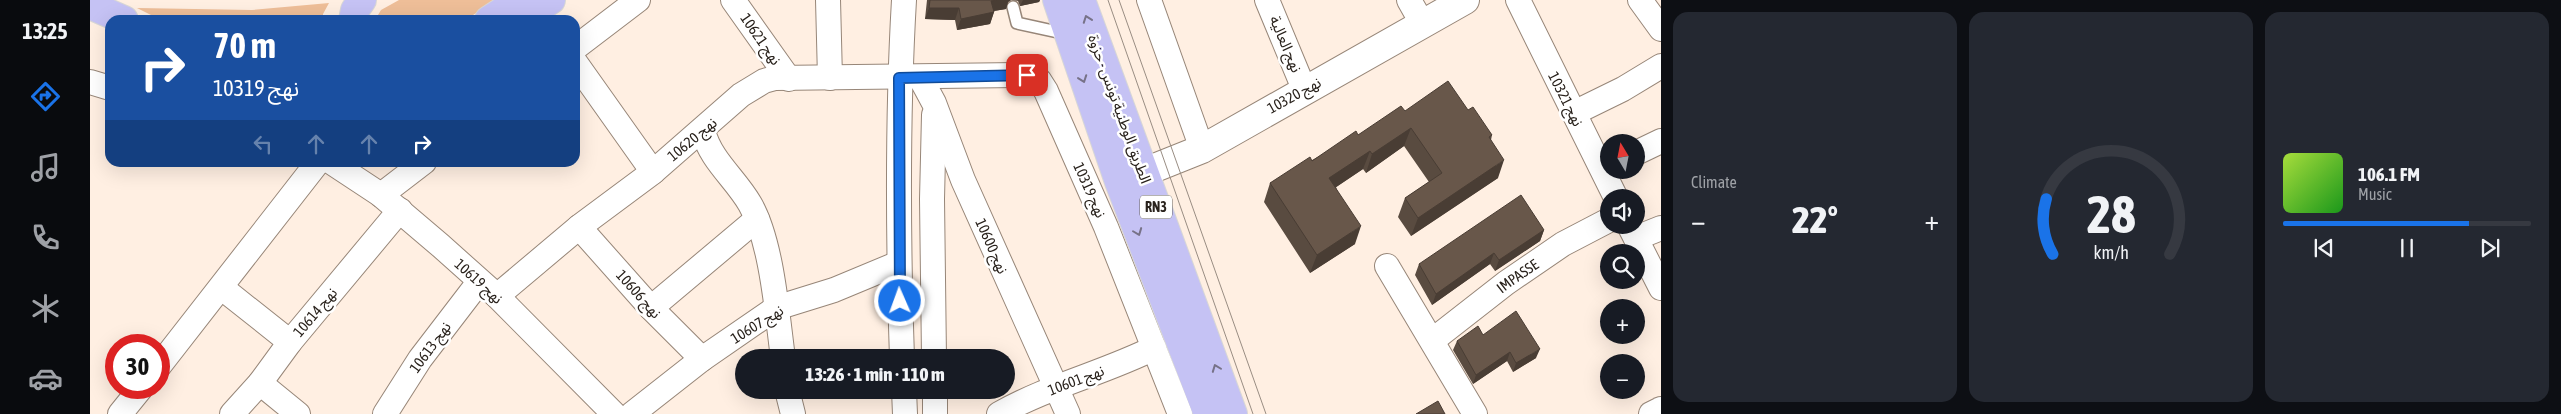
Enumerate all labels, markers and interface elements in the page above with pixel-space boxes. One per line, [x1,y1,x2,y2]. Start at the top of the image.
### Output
street label: نهج 10621 [734,10,785,70]
street label: نهج العالية [1263,13,1306,76]
one-way arrow [1083,15,1093,24]
text: 13:25 [22,18,68,44]
text: 70 m [213,25,276,65]
street label: الطريق الوطنية تونس - حزوة [1083,32,1155,186]
icon: right [130,35,195,100]
pin [1006,54,1048,96]
icon: arrive [1013,61,1041,89]
street label: نهج 10321 [1542,69,1587,131]
street label: نهج 10320 [1264,73,1326,120]
text: نهج 10319 [213,75,299,101]
one-way arrow [1077,75,1087,83]
icon: directions [28,79,63,114]
street label: نهج 10620 [664,114,723,167]
icon: left [249,130,277,158]
icon: ahead [302,130,330,158]
icon: ahead [355,130,383,158]
icon: right [408,130,436,158]
north arrow [1600,134,1645,179]
map controls [1600,134,1645,399]
icon: music [28,150,63,185]
street label: نهج 10319 [1067,160,1110,222]
text: 106.1 FM [2358,163,2420,185]
text: Climate [1691,173,1737,191]
text: 28 [2087,184,2135,244]
text: Music [2358,185,2392,203]
button: sound [1600,189,1645,234]
road number: RN3 [1140,196,1172,218]
text: 22° [1792,198,1838,241]
text: − [1691,204,1706,236]
text: + [1924,204,1939,236]
street label: نهج 10600 [969,216,1012,278]
icon: phone [28,220,63,255]
one-way arrow [1132,227,1142,236]
icon: previous [2310,234,2338,262]
icon: pause [2393,234,2421,262]
icon: next [2476,234,2504,262]
text: km/h [2093,242,2129,263]
button: search [1600,244,1645,289]
street label: نهج 10619 [449,255,507,310]
street label: IMPASSE [1493,255,1542,296]
street label: نهج 10606 [610,266,665,324]
position arrow [873,274,925,326]
street label: نهج 10614 [290,284,343,343]
icon: climate [28,291,63,326]
button: + [1600,299,1645,344]
street label: نهج 10607 [728,301,789,350]
street label: نهج 10613 [406,318,457,378]
speed limit sign: 30 [105,334,170,399]
button: − [1600,354,1645,399]
icon: car [28,361,63,396]
street label: نهج 10601 [1046,362,1108,402]
text: 13:26 · 1 min · 110 m [805,363,945,385]
one-way arrow [1211,365,1221,373]

